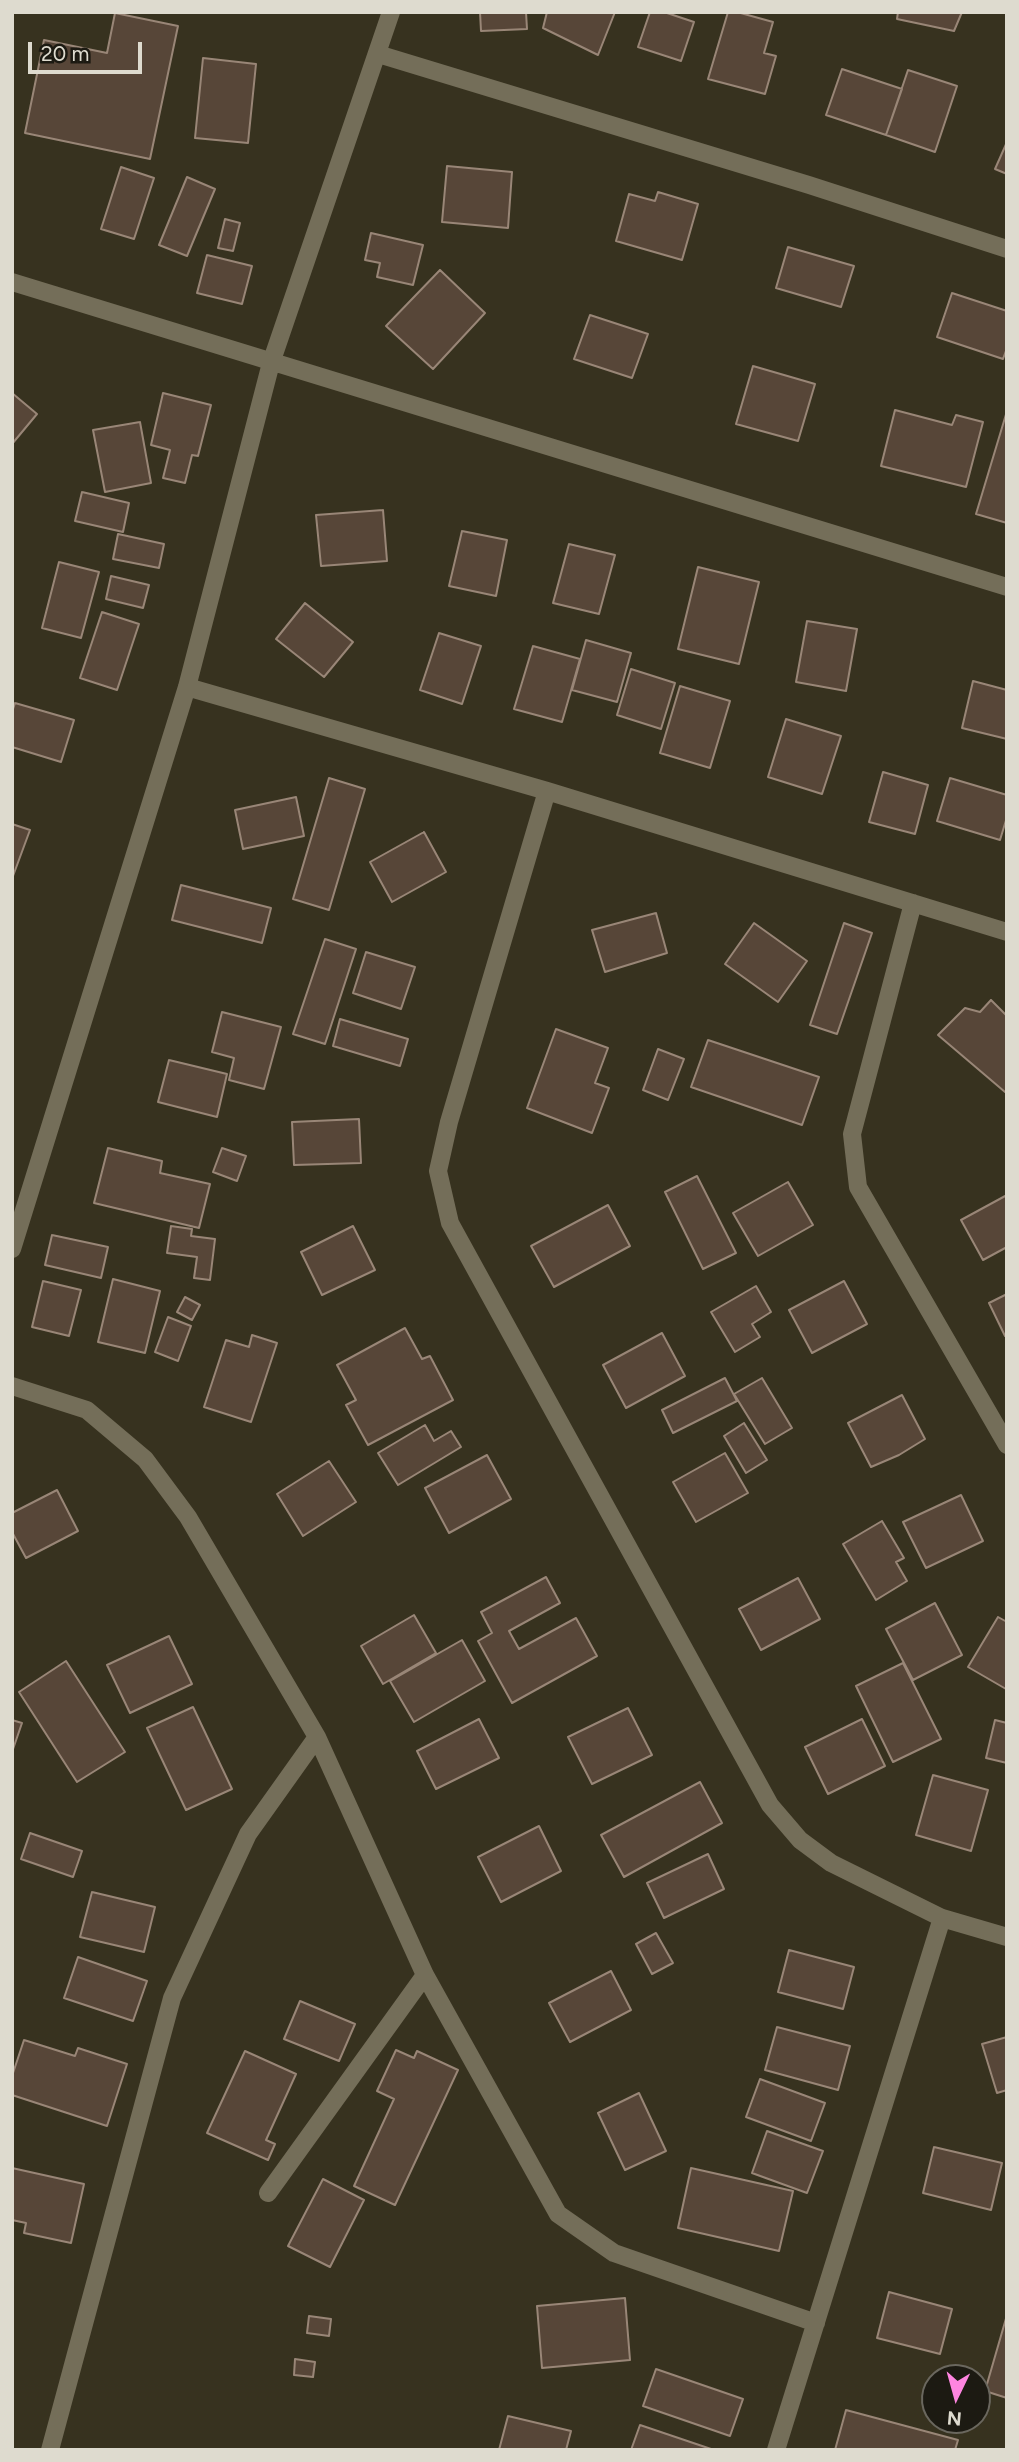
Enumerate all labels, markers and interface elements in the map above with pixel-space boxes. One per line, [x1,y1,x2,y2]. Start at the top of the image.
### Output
scale bar [32,28,145,72]
text: 20 m [41,41,89,66]
north arrow [921,2364,991,2434]
text: N [946,2406,963,2431]

